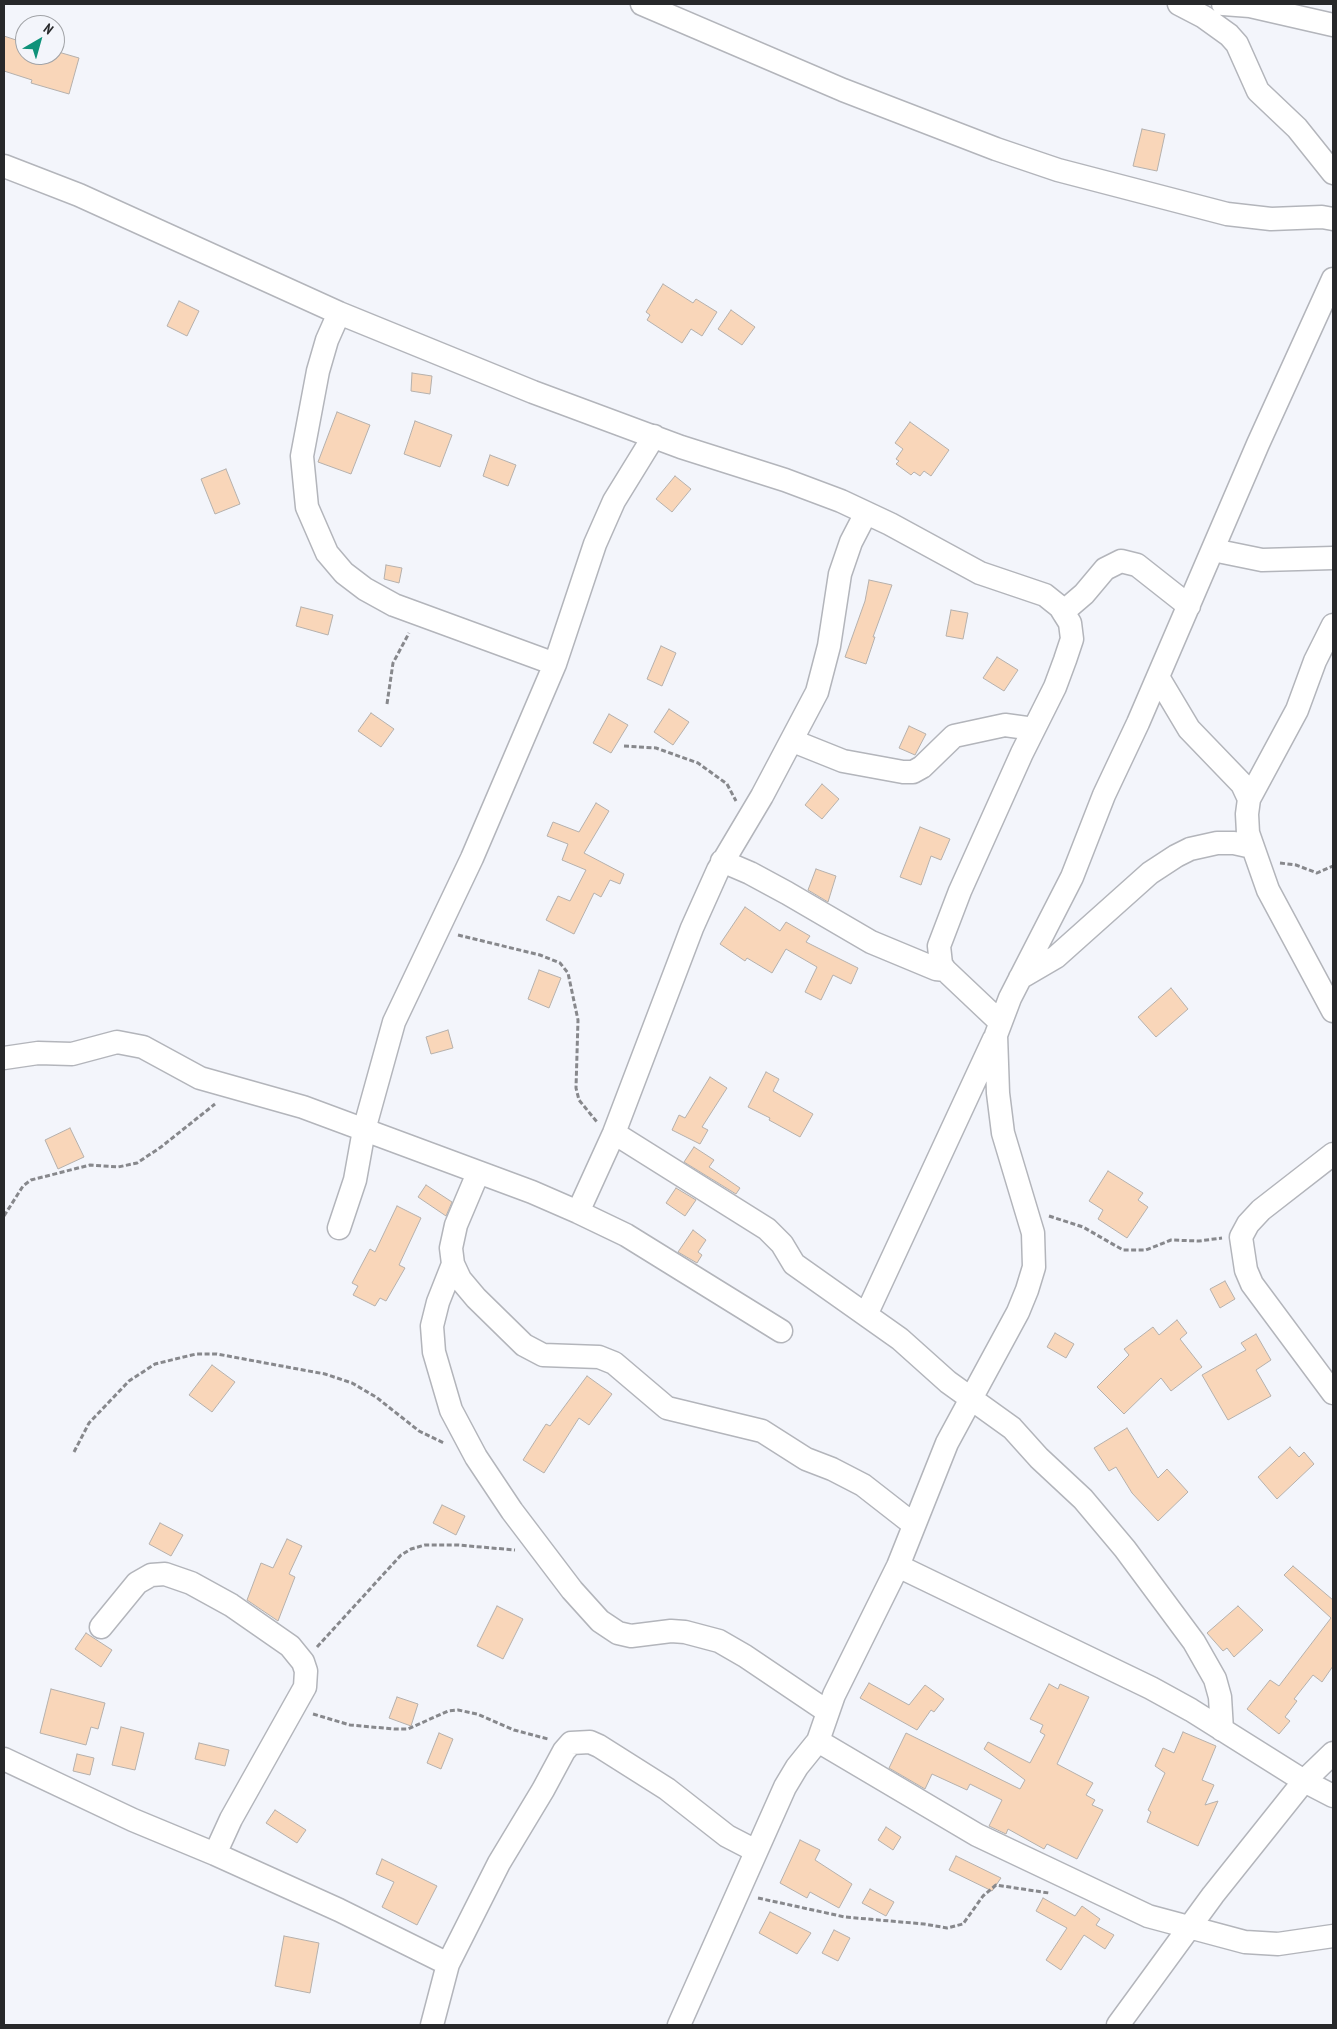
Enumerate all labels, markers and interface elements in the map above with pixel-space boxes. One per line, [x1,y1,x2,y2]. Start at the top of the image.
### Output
north arrow [15,15,65,65]
text: N [40,20,57,38]

